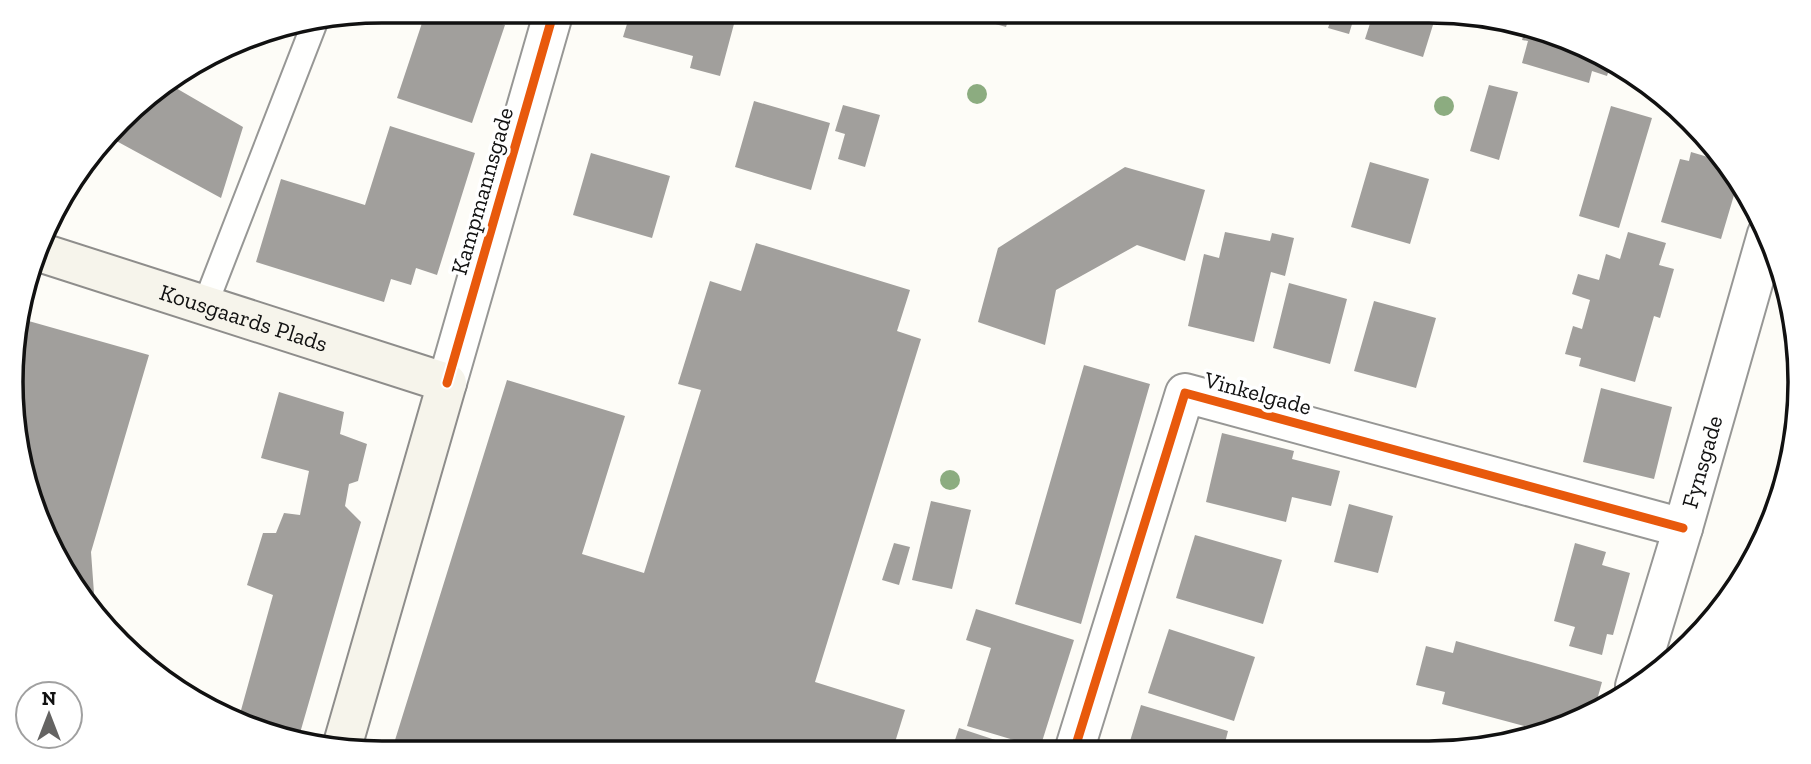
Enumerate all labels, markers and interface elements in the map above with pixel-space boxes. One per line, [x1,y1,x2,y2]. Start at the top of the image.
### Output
street label: Kampmannsgade [445,104,519,278]
street label: Kousgaards Plads [156,278,331,358]
street label: Vinkelgade [1200,365,1315,421]
street label: Fynsgade [1675,412,1728,511]
north arrow [14,680,84,750]
text: N [42,687,56,710]

